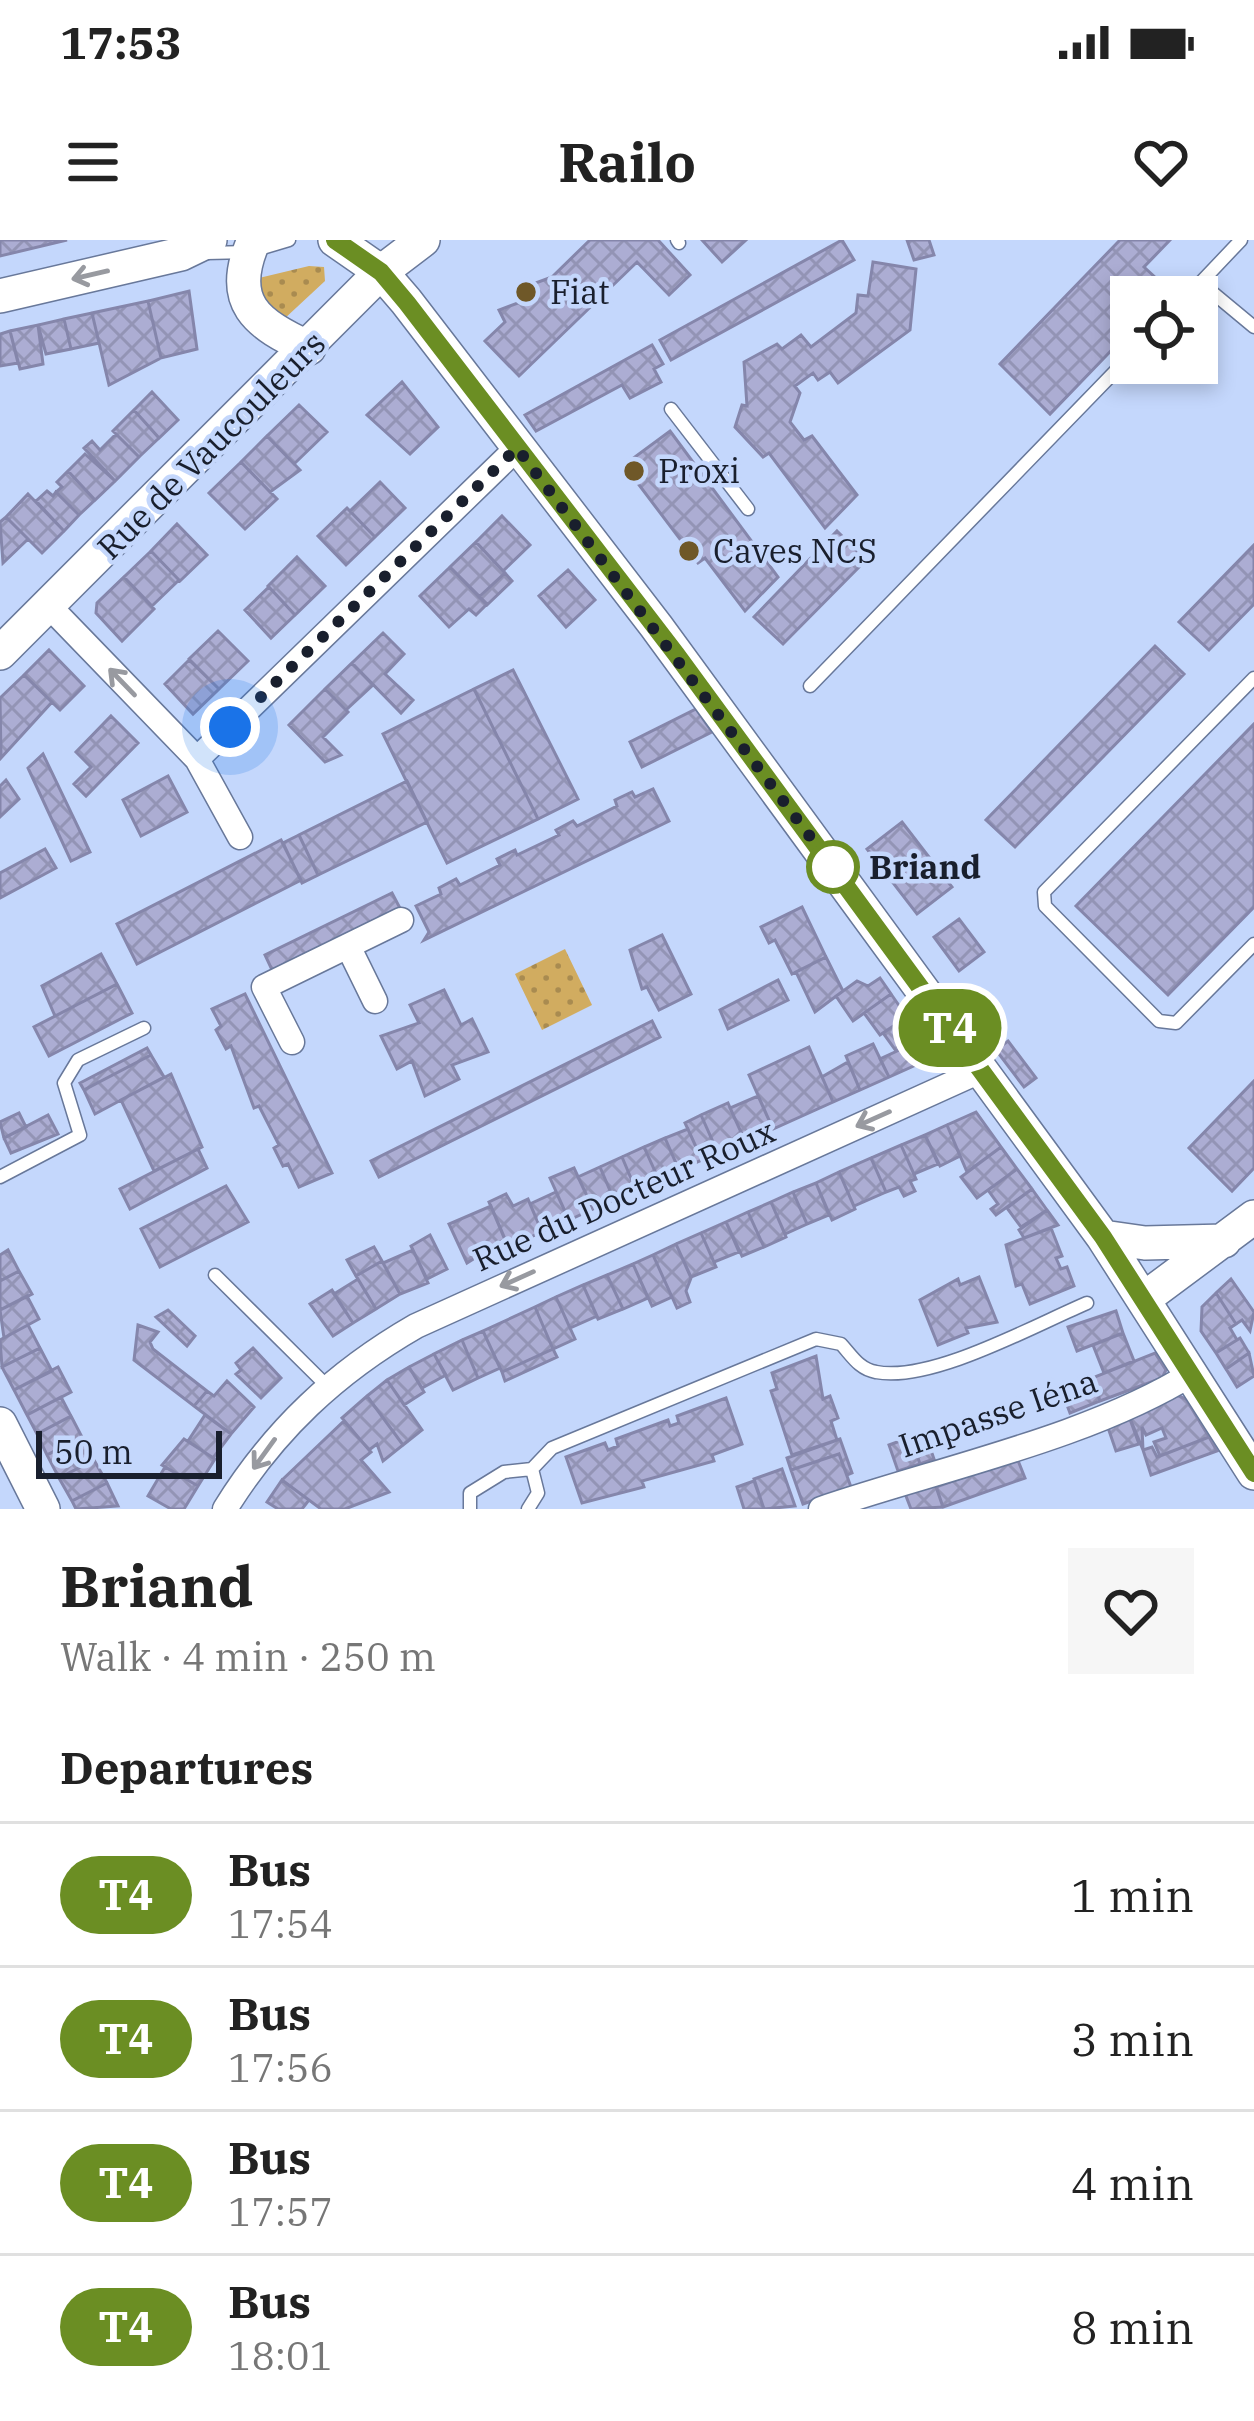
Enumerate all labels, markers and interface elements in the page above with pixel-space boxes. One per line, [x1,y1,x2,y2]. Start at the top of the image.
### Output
text: 17:53 [60,13,182,71]
text: Railo [558,127,696,197]
icon: menu [60,129,126,195]
icon: heart [1128,129,1194,195]
one-way arrow [72,265,110,287]
place label: Fiat [550,270,610,313]
map controls [1110,276,1218,384]
button: locate [1110,276,1218,384]
marker: Fiat [513,279,539,305]
street label: Rue de Vaucouleurs [87,321,334,568]
place label: Proxi [658,449,740,492]
marker: Proxi [621,458,647,484]
place label: Caves NCS [713,529,877,572]
marker: Caves NCS [676,538,702,564]
one-way arrow [109,668,137,698]
your location [200,697,260,757]
marker: Briand [808,842,858,892]
place label: Briand [869,845,981,888]
line badge: T4 [896,989,1004,1067]
text: T4 [922,1000,978,1055]
street label: Rue du Docteur Roux [466,1109,782,1281]
one-way arrow [856,1109,892,1131]
one-way arrow [500,1269,536,1291]
street label: Impasse Iéna [893,1358,1103,1467]
scale bar [36,1425,222,1478]
text: 50 m [54,1430,133,1473]
one-way arrow [252,1437,278,1470]
button: heart [1068,1548,1194,1674]
text: Briand [60,1549,254,1623]
text: Walk · 4 min · 250 m [60,1631,436,1682]
text: Departures [60,1738,313,1796]
text: Bus [228,1840,311,1898]
text: 1 min [1071,1866,1194,1924]
text: T4 [98,1867,154,1922]
text: 17:54 [228,1898,333,1949]
text: Bus [228,1984,311,2042]
text: 3 min [1071,2010,1194,2068]
text: T4 [98,2011,154,2066]
text: 17:56 [228,2042,333,2093]
text: Bus [228,2128,311,2186]
text: 4 min [1071,2154,1194,2212]
text: T4 [98,2155,154,2210]
text: 17:57 [228,2186,333,2237]
text: Bus [228,2272,311,2330]
text: 8 min [1071,2298,1194,2356]
text: T4 [98,2299,154,2354]
text: 18:01 [228,2330,333,2381]

